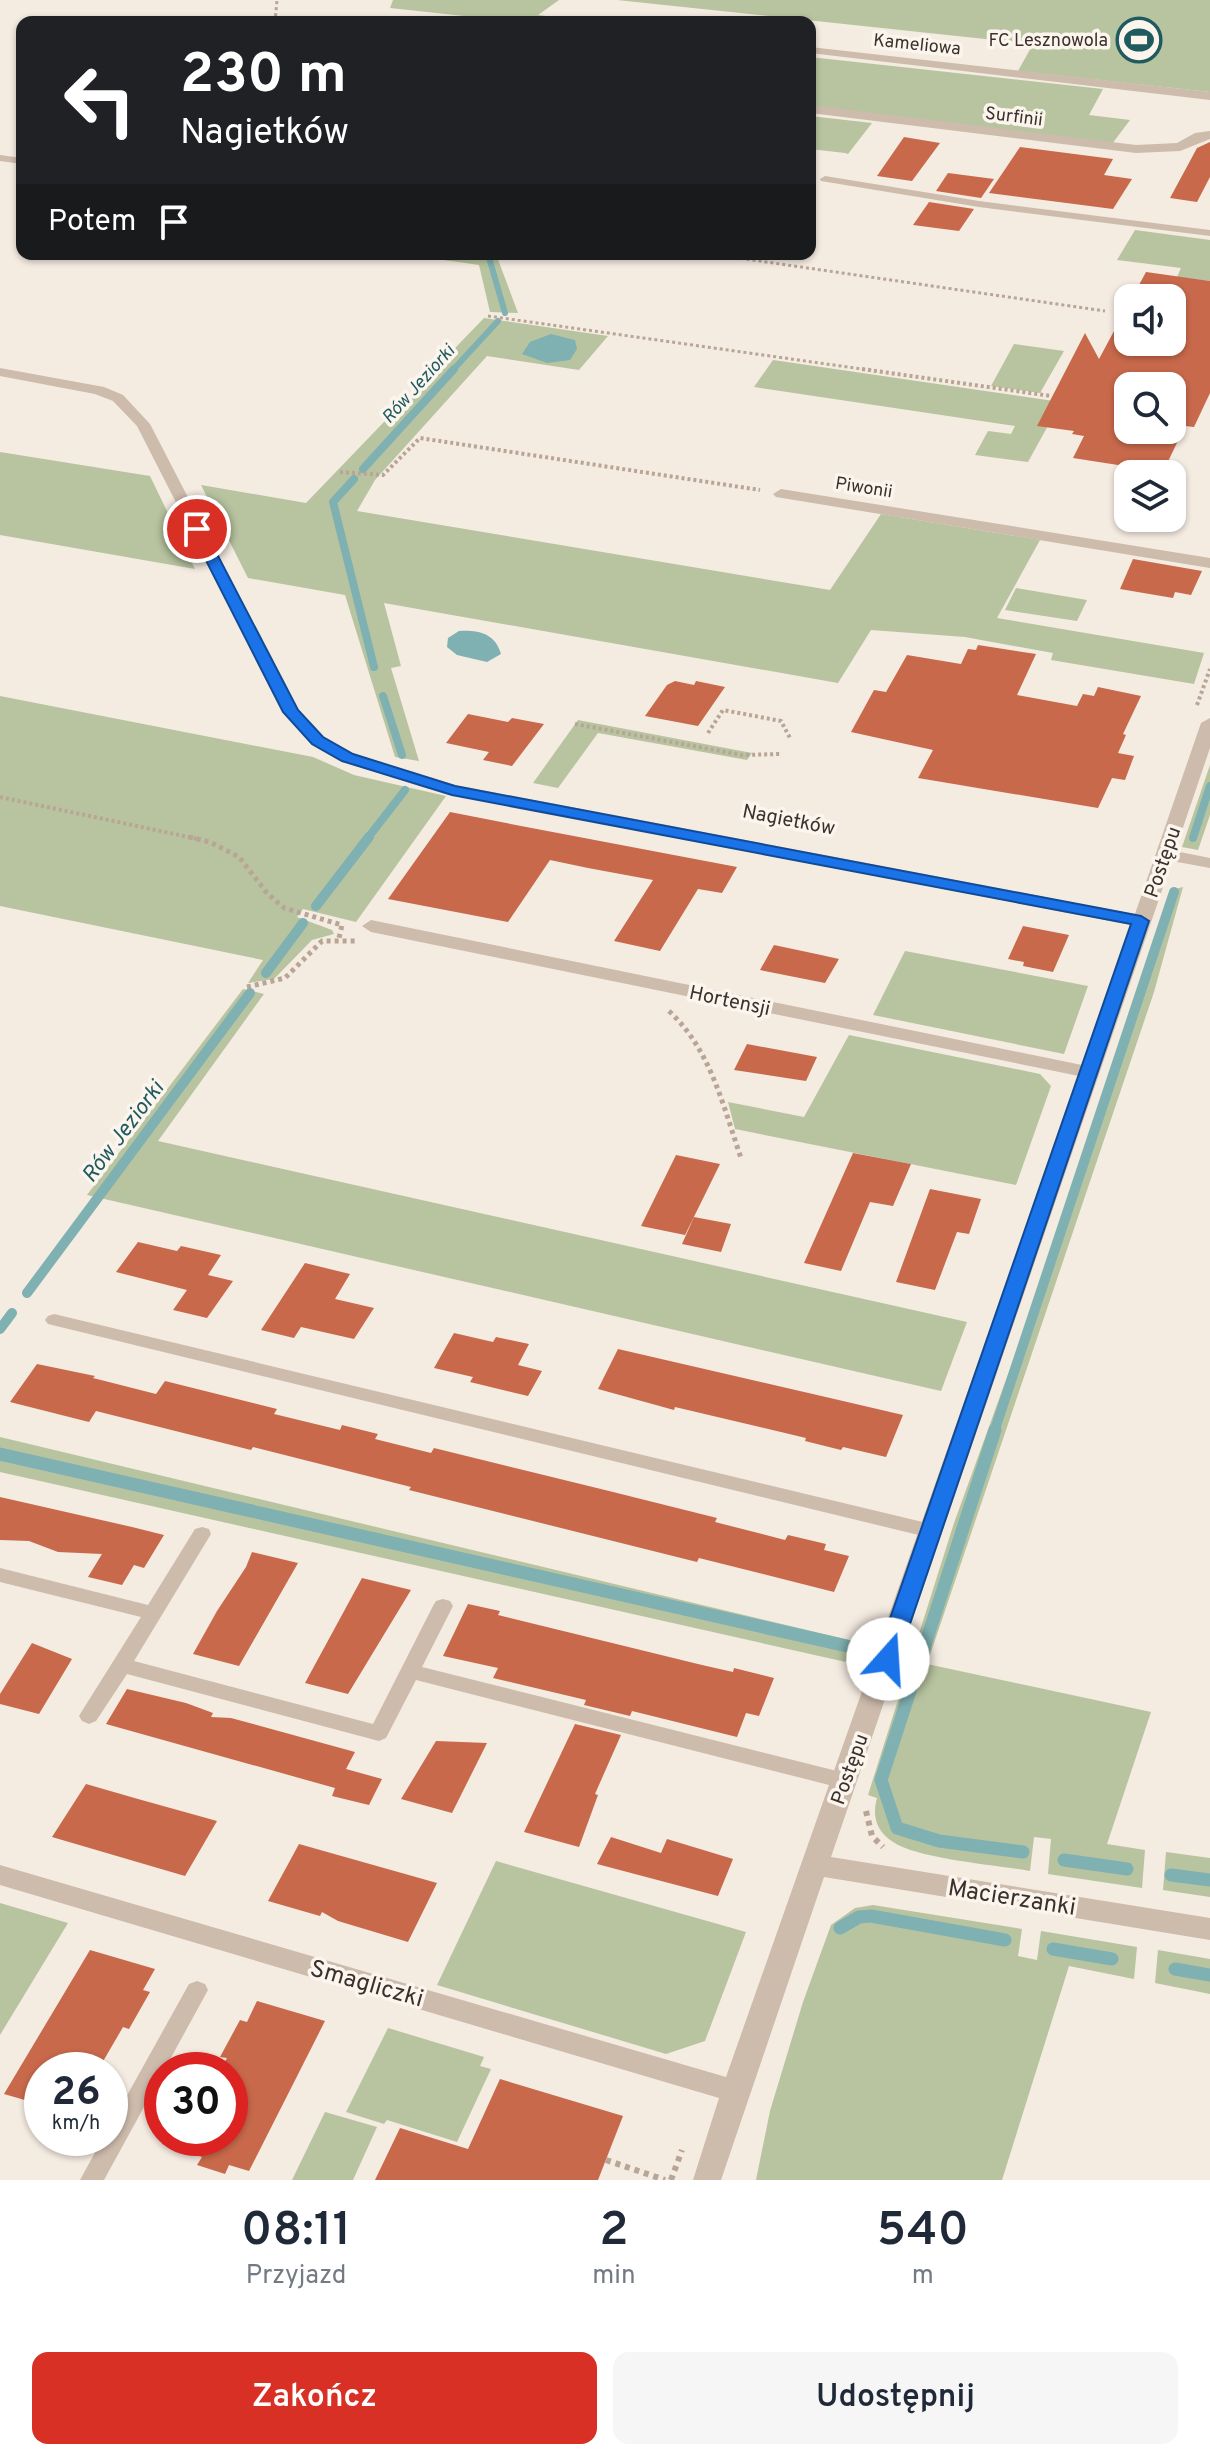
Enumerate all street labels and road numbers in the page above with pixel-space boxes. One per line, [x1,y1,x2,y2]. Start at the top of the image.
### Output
street label: Kameliowa [872,29,962,62]
street label: Surfinii [984,103,1044,132]
street label: Piwonii [833,473,894,504]
street label: Nagietków [740,799,837,843]
street label: Postępu [1140,824,1188,902]
street label: Hortensji [687,981,773,1023]
street label: Postępu [826,1731,876,1809]
street label: Macierzanki [945,1874,1078,1924]
street label: Smagliczki [306,1954,427,2015]

